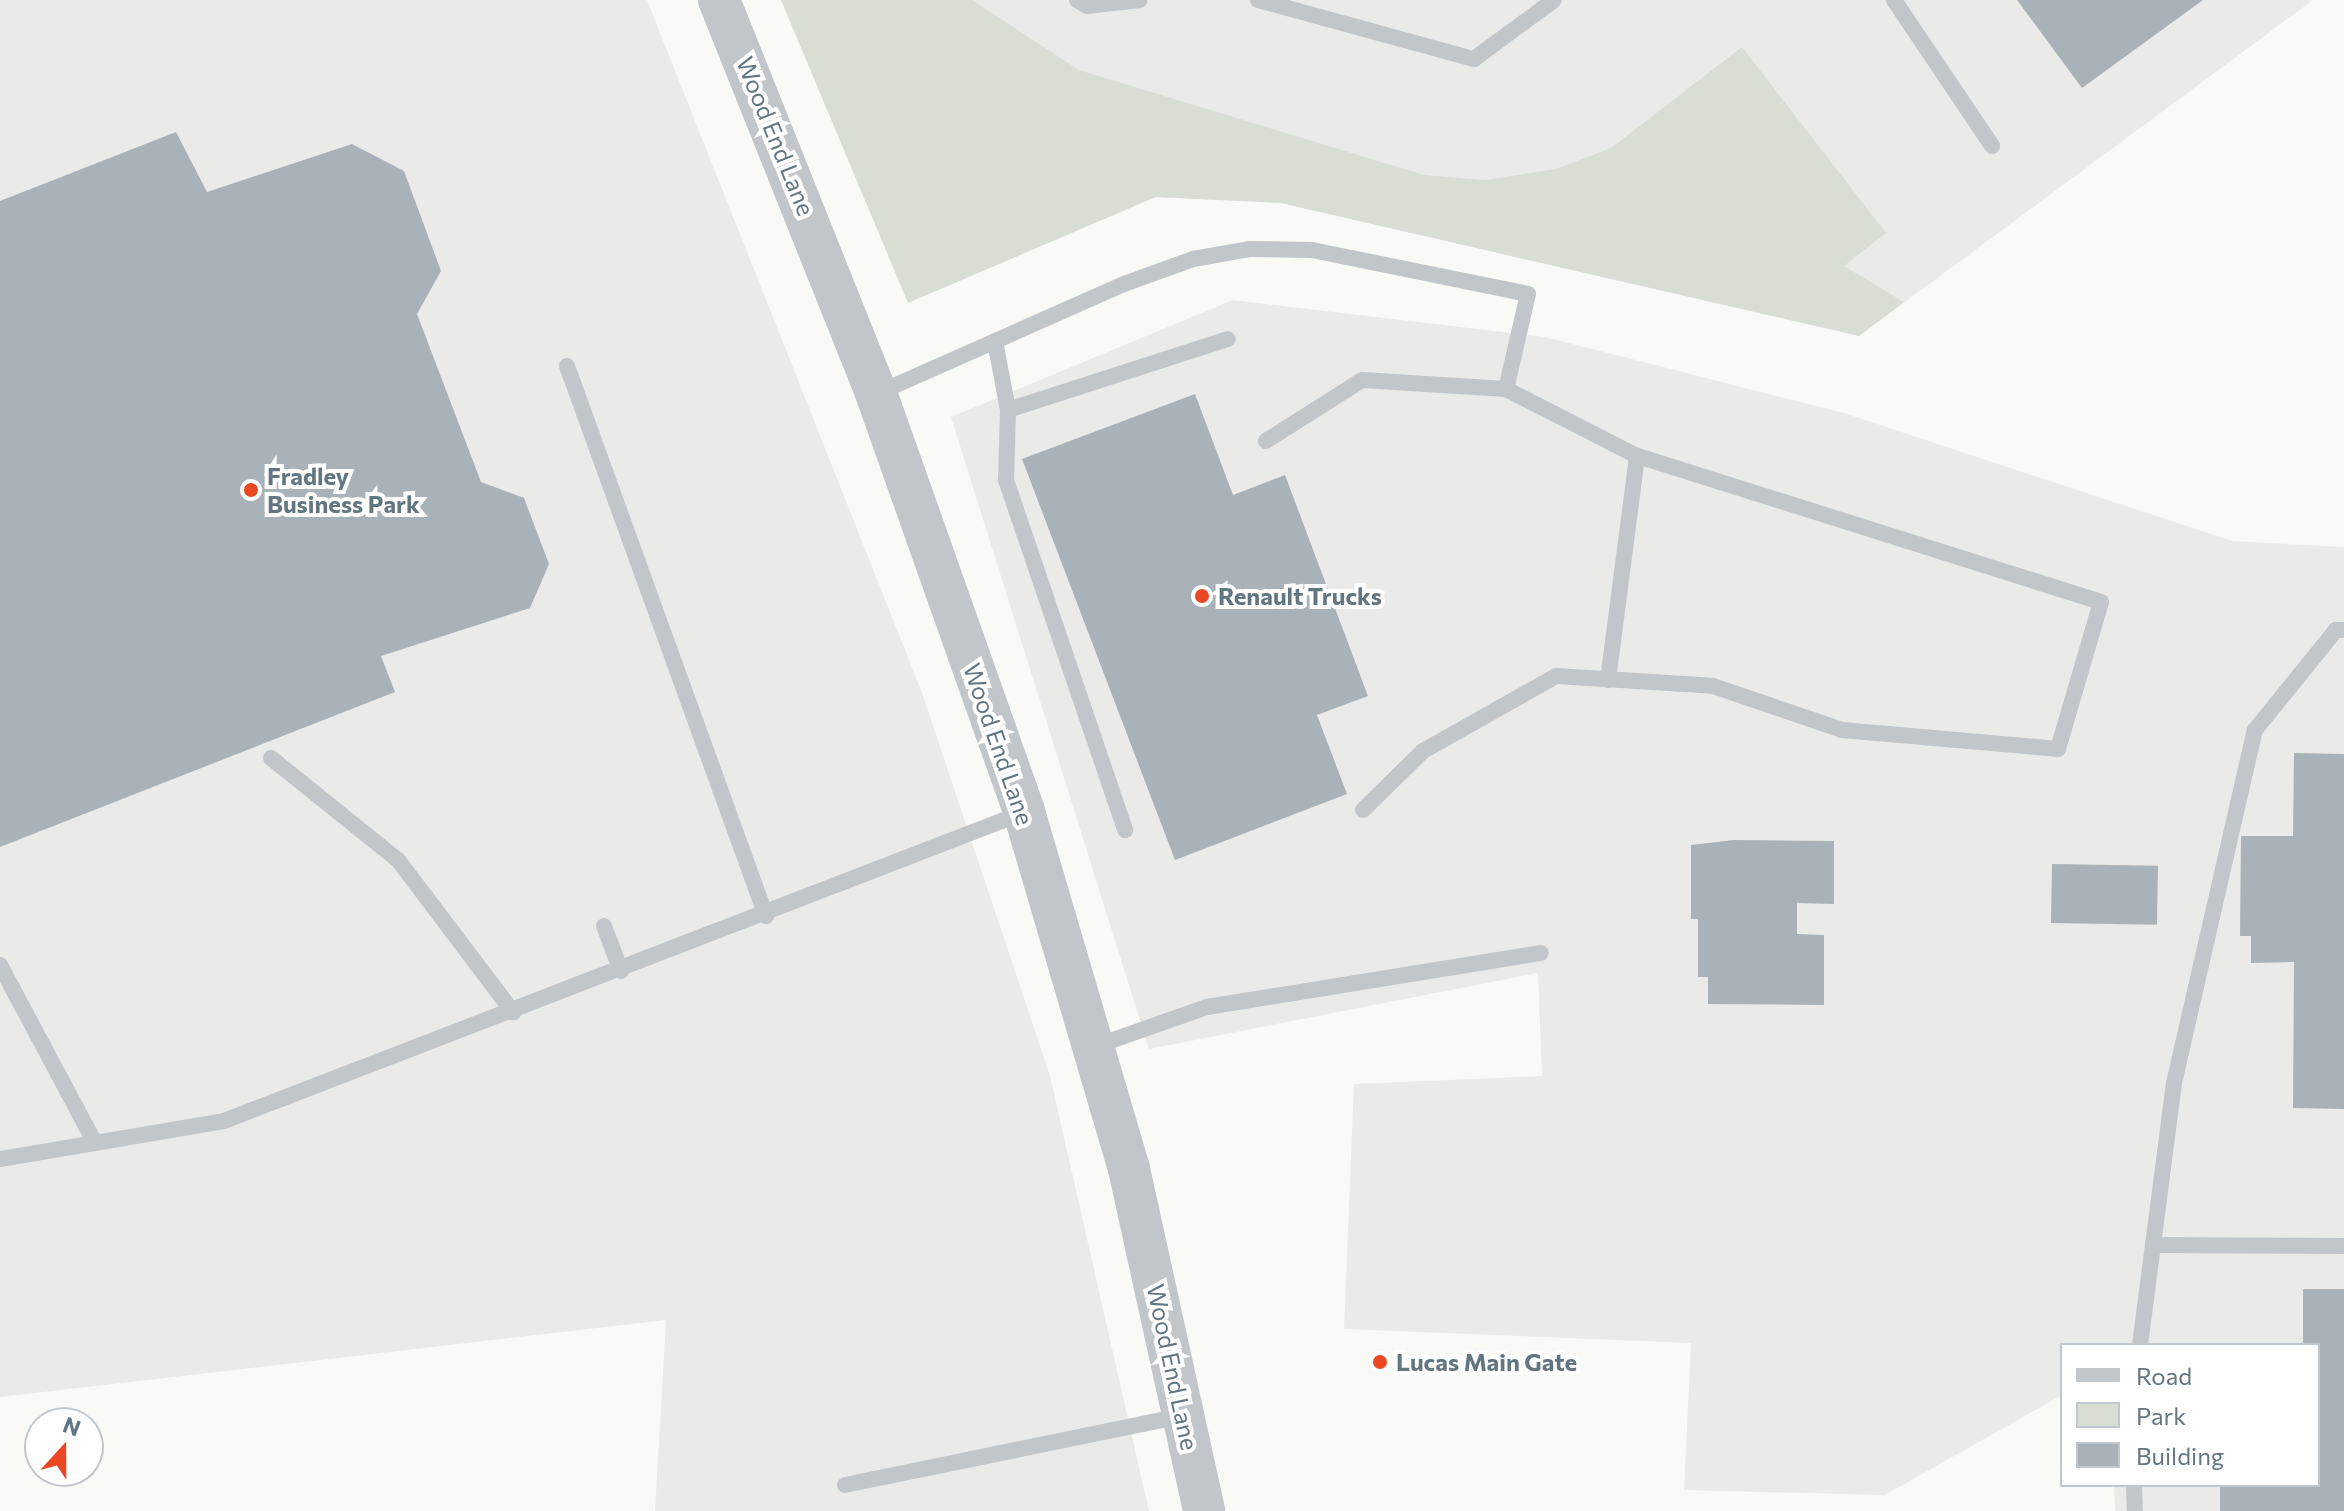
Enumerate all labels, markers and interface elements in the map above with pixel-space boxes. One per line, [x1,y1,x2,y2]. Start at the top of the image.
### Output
street label: Wood End Lane [731,52,821,220]
place label: Fradley Business Park [267,462,420,518]
marker: Fradley Business Park [242,481,260,499]
place label: Renault Trucks [1218,582,1382,610]
marker: Renault Trucks [1193,587,1211,605]
street label: Wood End Lane [958,659,1040,829]
street label: Wood End Lane [1141,1281,1205,1453]
legend [2060,1343,2320,1487]
place label: Lucas Main Gate [1396,1348,1577,1376]
marker: Lucas Main Gate [1371,1353,1389,1371]
text: Road [2136,1361,2192,1390]
text: Park [2136,1401,2186,1430]
north arrow [24,1407,104,1487]
text: N [60,1410,85,1442]
text: Building [2136,1441,2224,1470]

